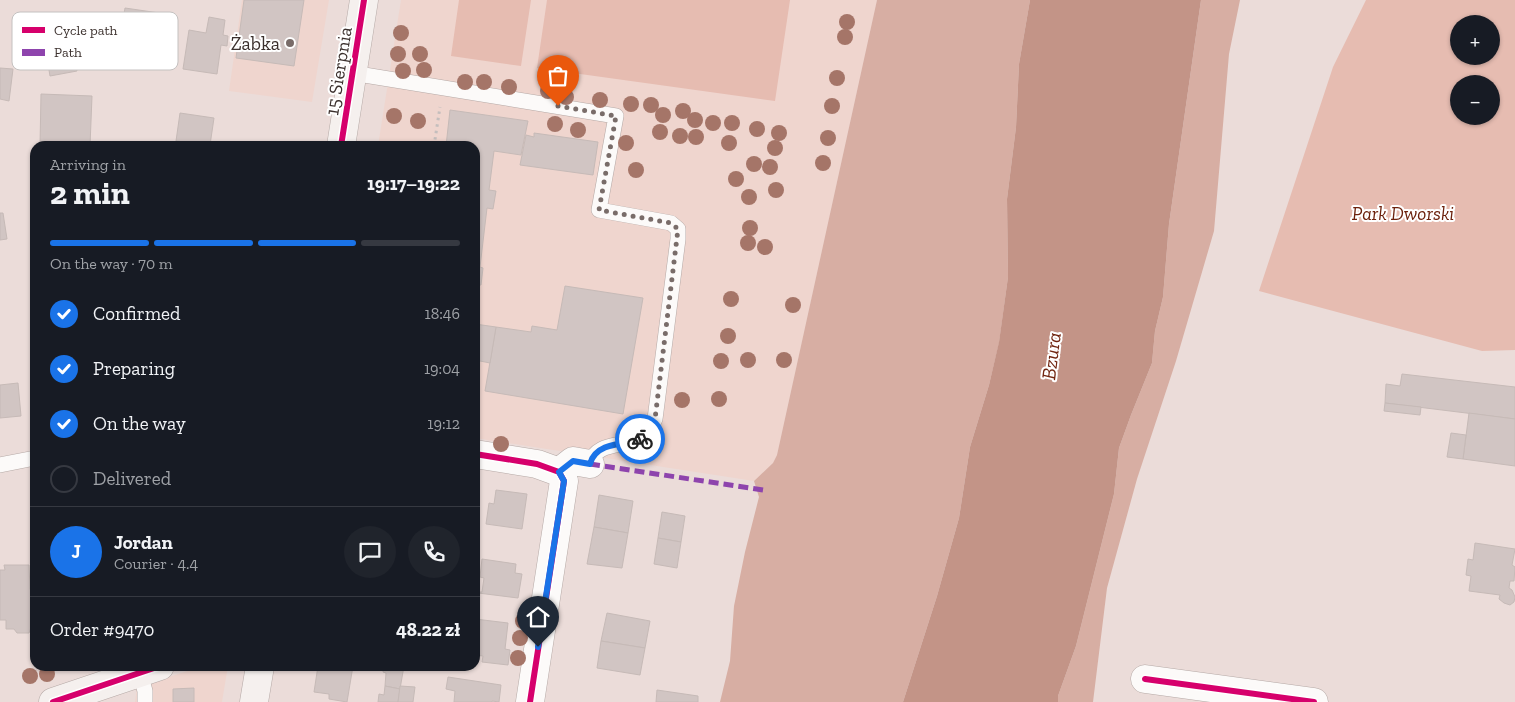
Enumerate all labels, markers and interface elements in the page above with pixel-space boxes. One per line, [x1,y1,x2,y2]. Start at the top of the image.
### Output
legend [12,12,178,70]
map controls [1450,15,1500,125]
button: + [1450,15,1500,65]
text: Cycle path [54,22,118,39]
street label: 15 Sierpnia [320,25,357,117]
place label: Żabka [231,32,280,55]
marker: Żabka [284,37,296,49]
text: Path [54,44,82,61]
pin [537,55,579,106]
icon: bag [544,62,572,90]
button: − [1450,75,1500,125]
text: Arriving in [50,155,126,174]
text: 19:17–19:22 [367,172,460,195]
text: 2 min [50,174,130,212]
park label: Park Dworski [1352,202,1454,225]
text: On the way · 70 m [50,254,173,273]
icon: check [50,300,78,328]
text: Confirmed [93,302,180,325]
text: 18:46 [425,304,460,323]
water label: Bzura [1036,331,1066,381]
icon: check [50,355,78,383]
text: Preparing [93,357,175,380]
text: 19:04 [424,359,460,378]
icon: check [50,410,78,438]
text: On the way [93,412,186,435]
text: 19:12 [427,414,460,433]
courier [615,414,665,464]
icon: bike [626,425,654,453]
text: Delivered [93,467,171,490]
button: chat [344,526,396,578]
button: phone [408,526,460,578]
text: Jordan [114,531,173,554]
text: J [71,540,81,563]
text: Courier · 4.4 [114,554,198,573]
pin [517,596,559,647]
icon: home [524,603,552,631]
text: Order #9470 [50,618,154,641]
text: 48.22 zł [396,618,460,641]

